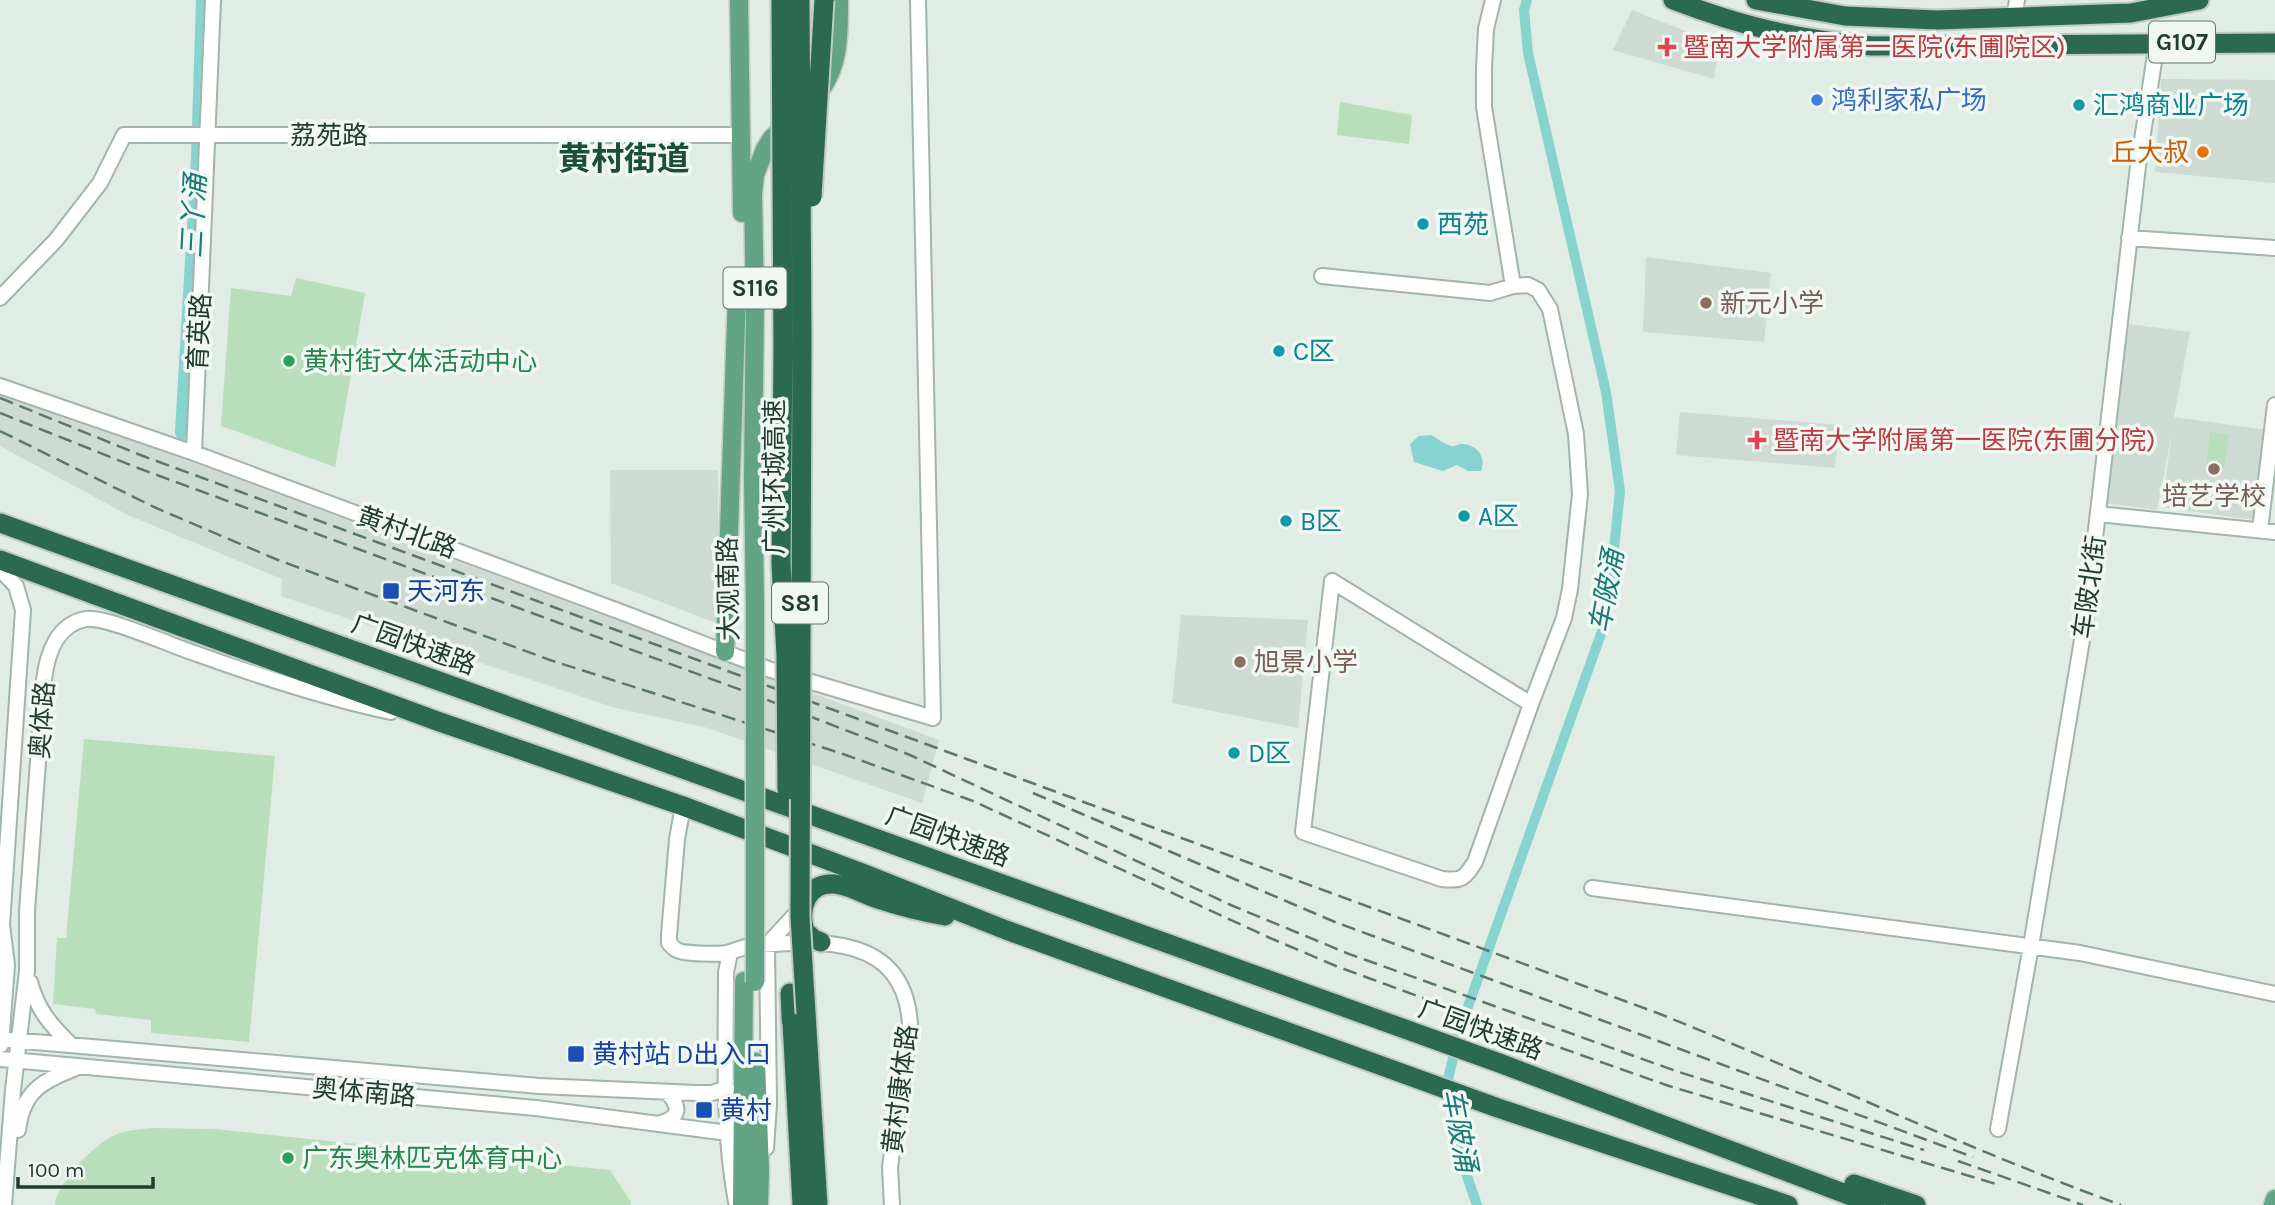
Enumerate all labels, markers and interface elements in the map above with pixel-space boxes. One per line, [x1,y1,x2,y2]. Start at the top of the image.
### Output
road number: G107 [2149,22,2215,62]
place label: 暨南大学附属第一医院(东圃院区) [1683,32,2066,63]
marker: 暨南大学附属第一医院(东圃院区) [1657,37,1677,57]
place label: 鸿利家私广场 [1831,85,1987,116]
place label: 汇鸿商业广场 [2093,90,2249,121]
marker: 鸿利家私广场 [1809,92,1825,108]
marker: 汇鸿商业广场 [2071,97,2087,113]
street label: 荔苑路 [290,120,368,151]
place label: 丘大叔 [2111,137,2189,168]
district label: 黄村街道 [558,140,690,178]
marker: 丘大叔 [2195,144,2211,160]
water label: 三丫涌 [175,170,212,259]
place label: 西苑 [1437,209,1489,240]
marker: 西苑 [1415,216,1431,232]
road number: S116 [724,268,786,309]
place label: 新元小学 [1720,288,1824,319]
street label: 育英路 [182,292,217,372]
marker: 新元小学 [1698,295,1714,311]
place label: C区 [1293,336,1335,367]
marker: C区 [1271,343,1287,359]
place label: 黄村街文体活动中心 [303,346,537,377]
marker: 黄村街文体活动中心 [281,353,297,369]
street label: 广州环城高速 [759,399,790,555]
place label: 暨南大学附属第一医院(东圃分院) [1773,425,2156,456]
marker: 暨南大学附属第一医院(东圃分院) [1747,430,1767,450]
marker: 培艺学校 [2206,461,2222,477]
place label: 培艺学校 [2162,481,2266,512]
street label: 黄村北路 [353,500,461,565]
place label: A区 [1478,501,1519,532]
place label: B区 [1300,506,1342,537]
marker: A区 [1456,508,1472,524]
marker: B区 [1278,513,1294,529]
street label: 车陂北街 [2067,533,2112,641]
street label: 大观南路 [712,537,745,641]
water label: 车陂涌 [1583,544,1631,635]
place label: 天河东 [407,576,485,607]
marker: 天河东 [381,581,401,601]
road number: S81 [772,582,828,624]
street label: 广园快速路 [347,608,480,681]
place label: 旭景小学 [1254,647,1358,678]
marker: 旭景小学 [1232,654,1248,670]
street label: 奥体路 [24,680,61,760]
place label: D区 [1248,738,1291,769]
marker: D区 [1226,745,1242,761]
street label: 广园快速路 [881,800,1014,873]
street label: 广园快速路 [1414,993,1547,1066]
street label: 黄村康体路 [877,1023,924,1155]
place label: 黄村站 D出入口 [592,1039,771,1070]
marker: 黄村站 D出入口 [566,1044,586,1064]
street label: 奥体南路 [311,1073,417,1112]
water label: 车陂涌 [1435,1086,1484,1177]
place label: 黄村 [720,1095,772,1126]
marker: 黄村 [694,1100,714,1120]
place label: 广东奥林匹克体育中心 [302,1143,562,1174]
scale bar [18,1146,152,1190]
marker: 广东奥林匹克体育中心 [280,1150,296,1166]
text: 100 m [28,1158,85,1182]

